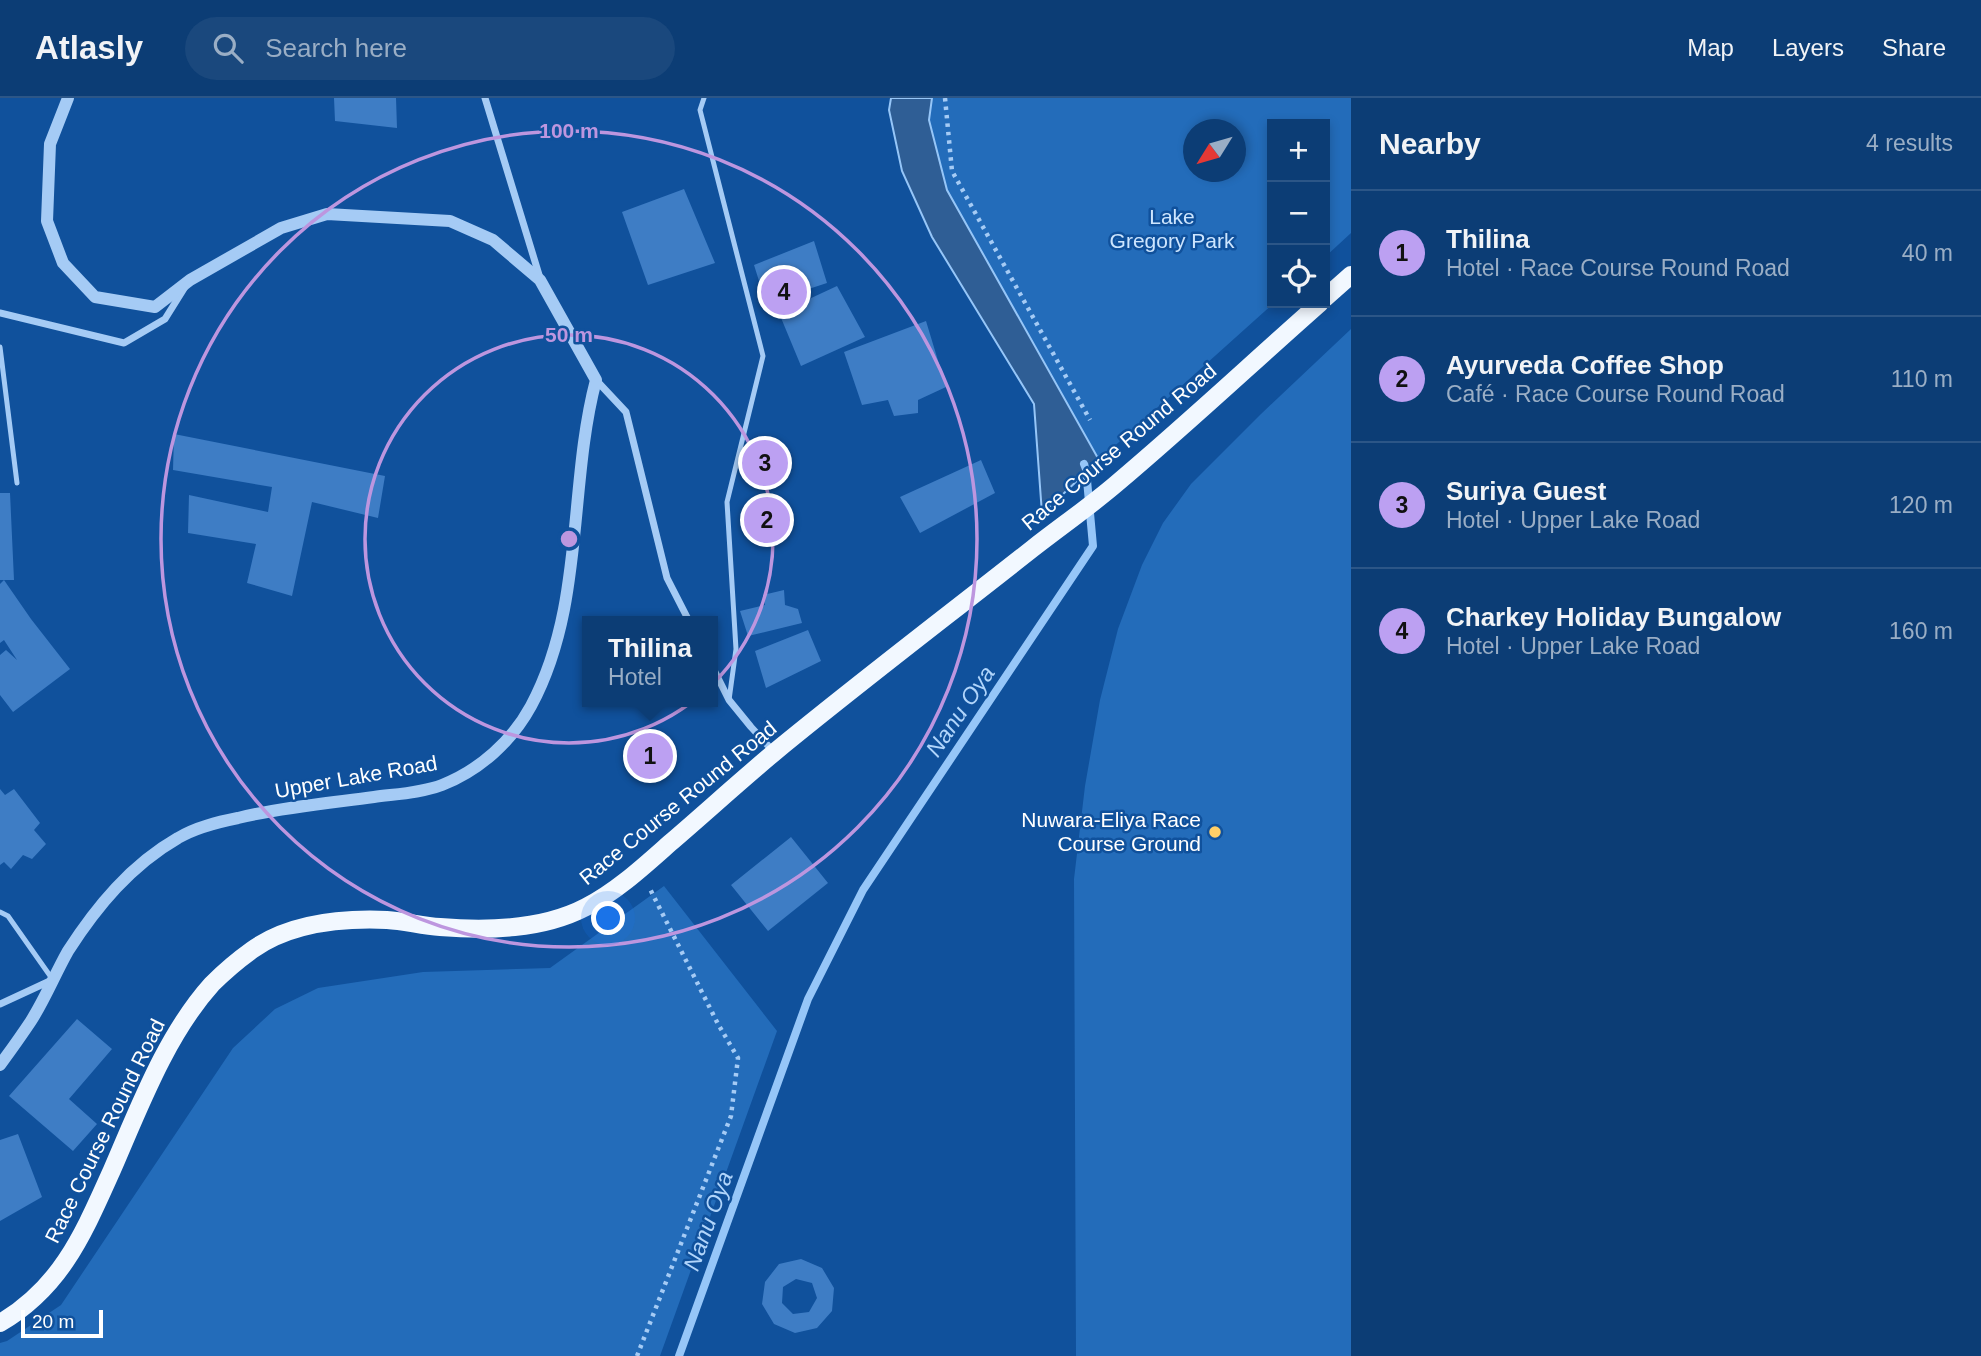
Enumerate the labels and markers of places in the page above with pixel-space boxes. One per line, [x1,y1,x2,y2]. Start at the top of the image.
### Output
pin: 4 [761,266,807,318]
pin: 3 [742,437,788,489]
pin: 2 [744,494,790,546]
centre of rings [557,527,581,551]
pin: 1 [627,730,673,782]
place label: Nuwara-Eliya Race Course Ground [1021,808,1201,855]
marker: Nuwara-Eliya Race Course Ground [1207,824,1223,840]

